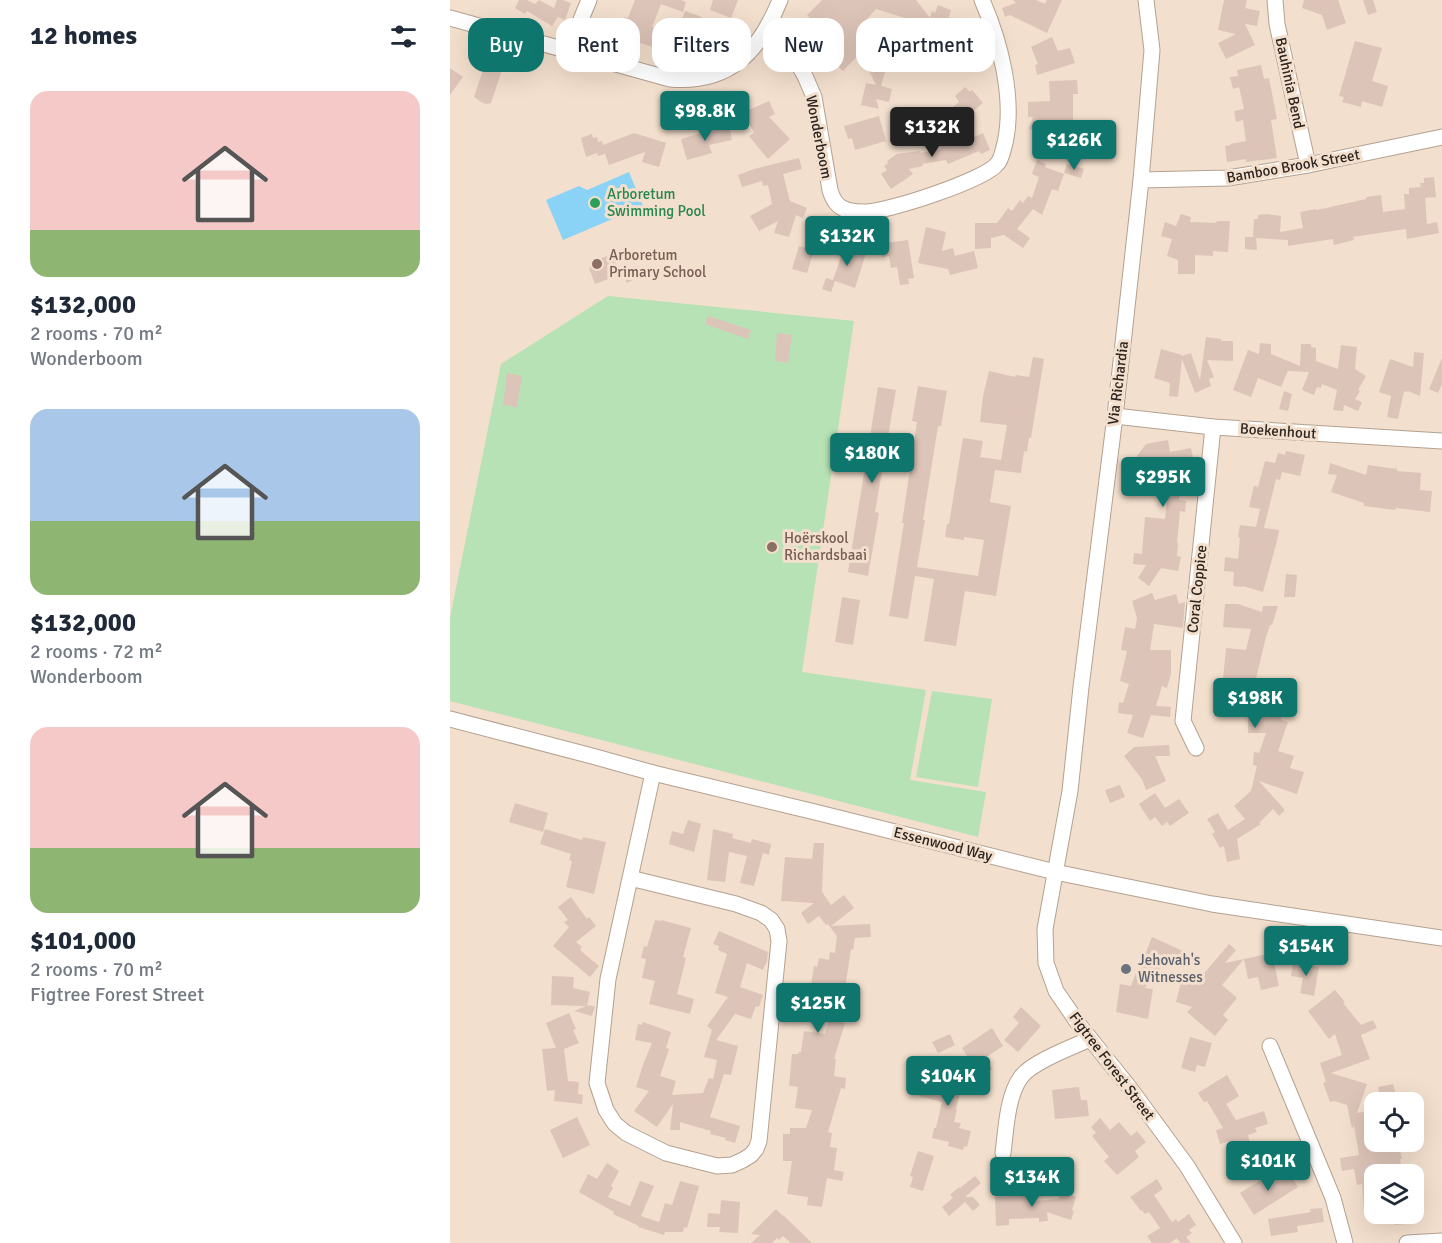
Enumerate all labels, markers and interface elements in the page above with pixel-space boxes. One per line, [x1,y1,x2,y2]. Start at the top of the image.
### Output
chip: Buy [468,18,544,72]
chip: Rent [556,18,640,72]
chip: Filters [652,18,751,72]
chip: New [763,18,844,72]
chip: Apartment [856,18,995,72]
text: 12 homes [30,20,137,52]
icon: filters [387,20,420,53]
street label: Bauhinia Bend [1272,36,1308,130]
pin: $98.8K [656,91,754,142]
street label: Wonderboom [802,94,836,180]
text: $98.8K [674,98,736,123]
pin: $132K [890,107,974,158]
text: $132K [904,114,960,139]
pin: $126K [1032,120,1116,171]
text: $126K [1046,127,1102,152]
icon: home [171,130,279,238]
street label: Bamboo Brook Street [1225,145,1361,187]
place label: Arboretum Swimming Pool [607,185,706,220]
marker: Arboretum Swimming Pool [588,196,602,210]
pin: $132K [805,216,889,267]
text: $132K [819,223,875,248]
place label: Arboretum Primary School [609,246,706,281]
marker: Arboretum Primary School [590,257,604,271]
text: $132,000 [30,289,136,321]
text: 2 rooms · 70 m² [30,321,163,346]
street label: Via Richardia [1104,340,1132,426]
text: Wonderboom [30,346,143,371]
street label: Boekenhout [1239,419,1317,443]
pin: $180K [830,433,914,484]
text: $180K [844,440,900,465]
icon: home [171,448,279,556]
pin: $295K [1121,457,1205,508]
text: $295K [1135,464,1191,489]
place label: Hoërskool Richardsbaai [784,529,867,564]
marker: Hoërskool Richardsbaai [765,540,779,554]
street label: Coral Coppice [1183,544,1211,634]
text: $132,000 [30,607,136,639]
text: 2 rooms · 72 m² [30,639,163,664]
text: Wonderboom [30,664,143,689]
pin: $198K [1213,678,1297,729]
text: $198K [1227,685,1283,710]
icon: home [171,766,279,874]
street label: Essenwood Way [892,823,994,865]
text: $101,000 [30,925,136,957]
pin: $154K [1264,926,1348,977]
text: $154K [1278,933,1334,958]
place label: Jehovah's Witnesses [1138,951,1203,986]
text: 2 rooms · 70 m² [30,957,163,982]
marker: Jehovah's Witnesses [1119,962,1133,976]
text: Figtree Forest Street [30,982,204,1007]
pin: $125K [776,983,860,1034]
text: $125K [790,990,846,1015]
street label: Figtree Forest Street [1065,1008,1159,1124]
pin: $104K [906,1056,990,1107]
text: $104K [920,1063,976,1088]
map controls [1364,1092,1424,1224]
button: locate [1364,1092,1424,1152]
pin: $101K [1226,1141,1310,1192]
text: $101K [1240,1148,1296,1173]
pin: $134K [990,1157,1074,1208]
text: $134K [1004,1164,1060,1189]
button: layers [1364,1164,1424,1224]

